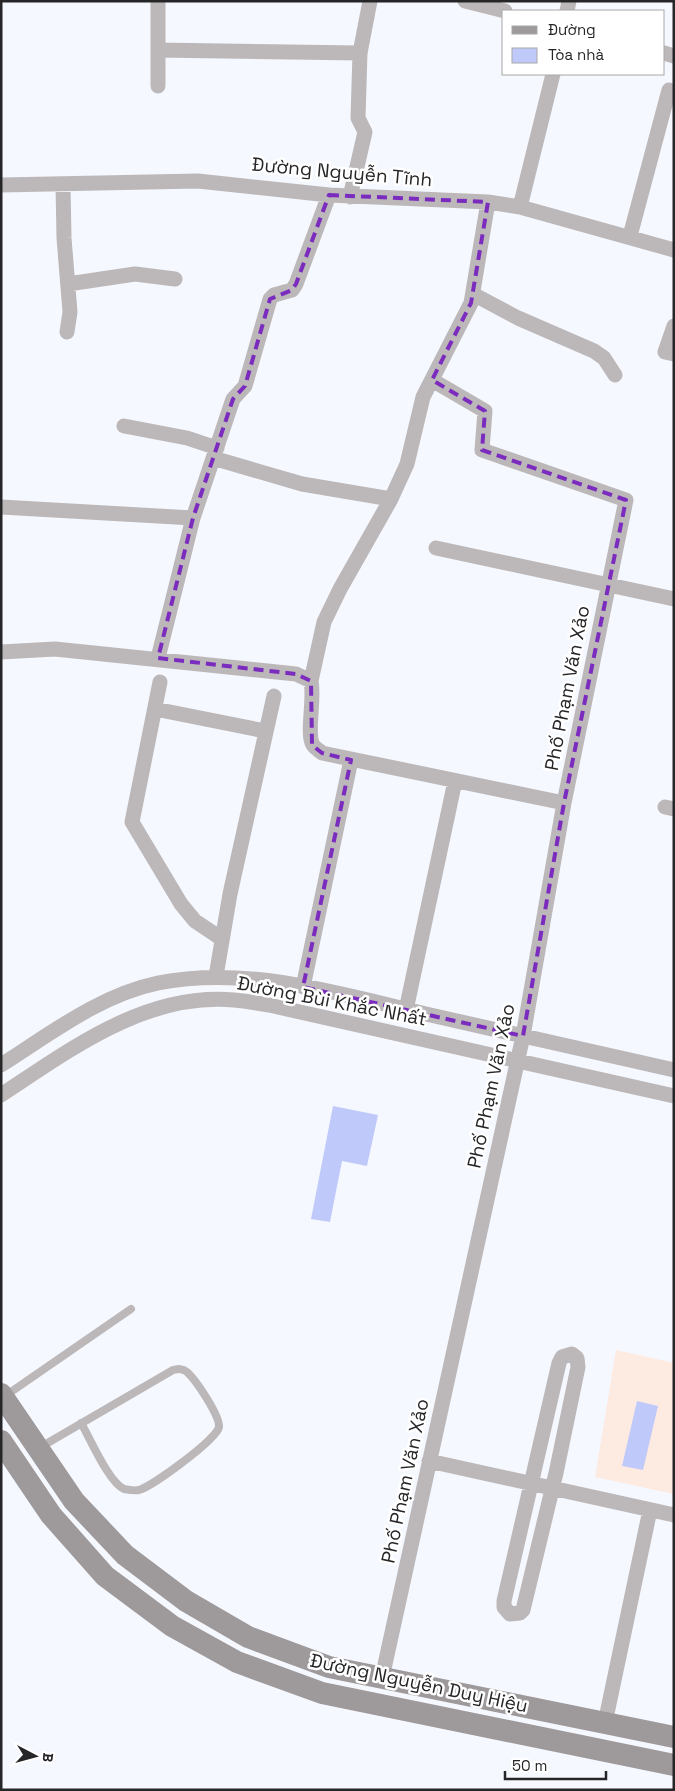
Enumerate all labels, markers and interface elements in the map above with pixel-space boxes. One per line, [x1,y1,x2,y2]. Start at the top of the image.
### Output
legend [502,10,665,75]
text: Đường [548,20,596,39]
text: Tòa nhà [548,45,604,64]
street label: Đường Nguyễn Tĩnh [251,152,433,192]
street label: Phố Phạm Văn Xảo [539,603,595,773]
street label: Đường Bùi Khắc Nhất [235,970,429,1032]
street label: Phố Phạm Văn Xảo [461,1001,521,1171]
street label: Phố Phạm Văn Xảo [375,1396,435,1566]
street label: Đường Nguyễn Duy Hiệu [308,1648,530,1718]
north arrow [10,1731,60,1781]
scale bar [505,1748,606,1780]
text: B [38,1752,57,1763]
text: 50 m [512,1756,547,1775]

